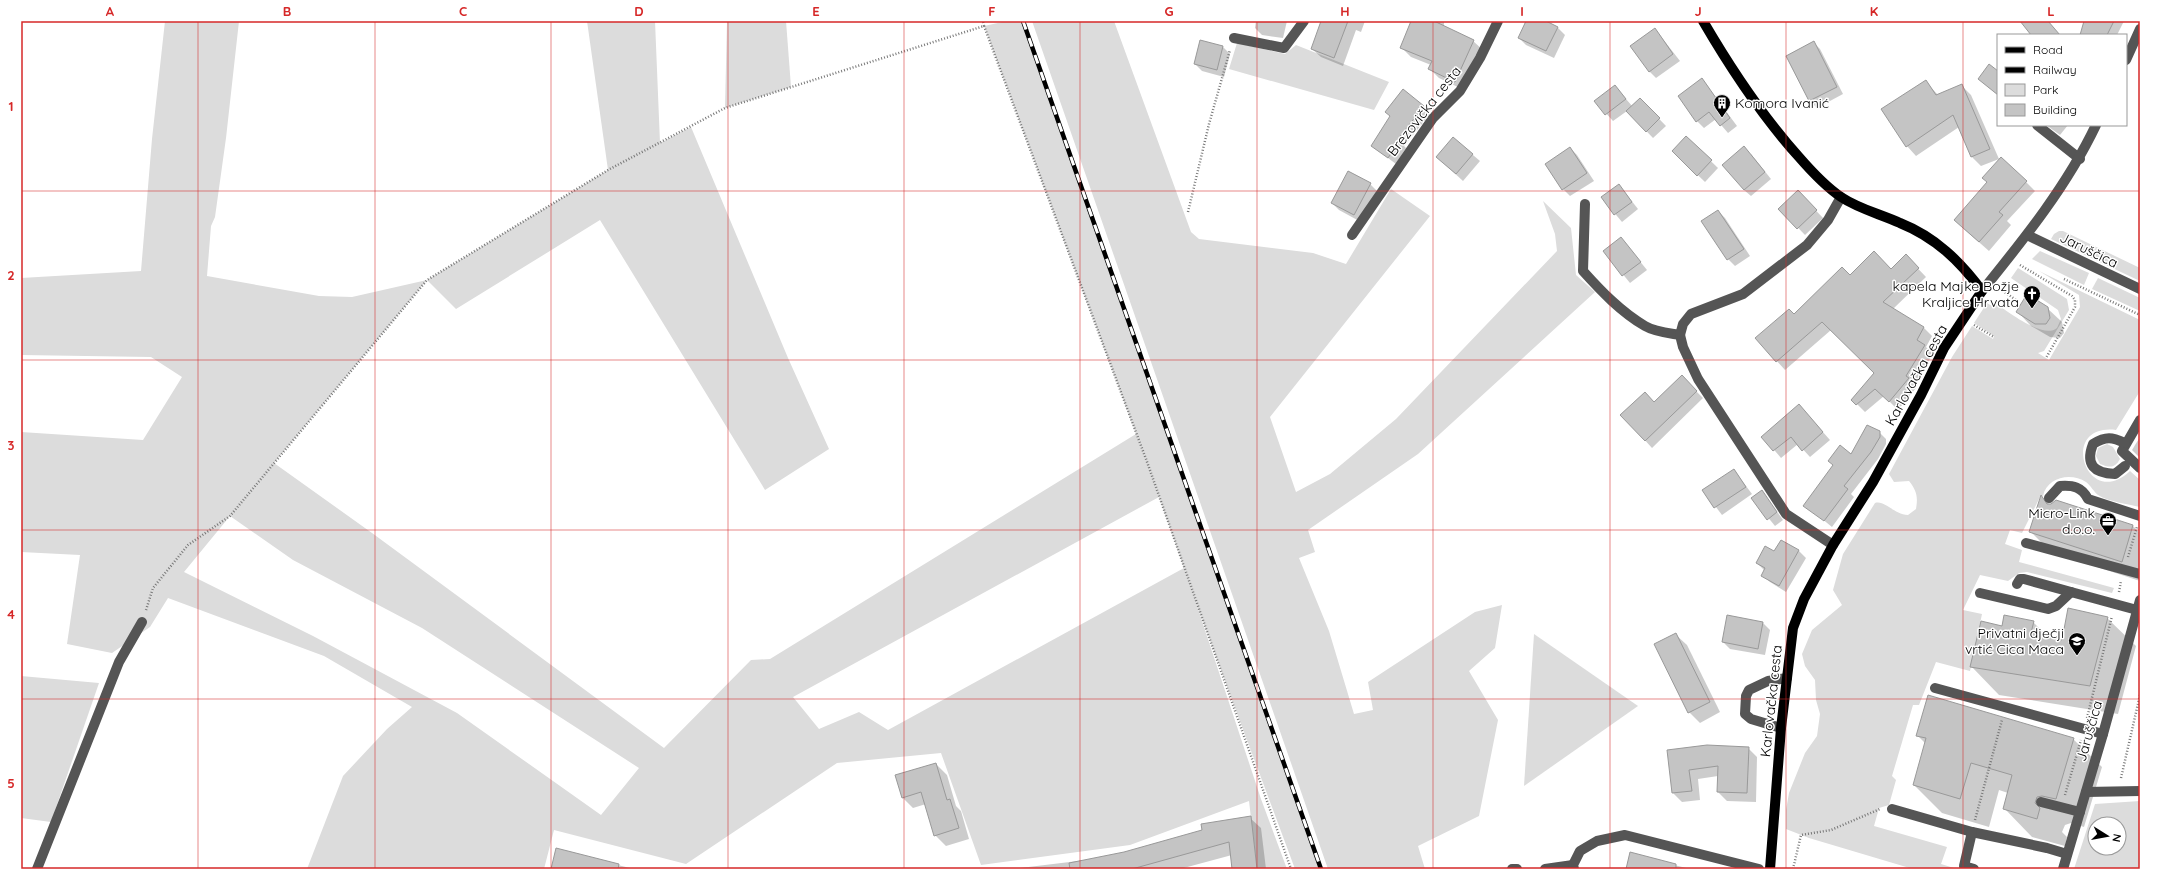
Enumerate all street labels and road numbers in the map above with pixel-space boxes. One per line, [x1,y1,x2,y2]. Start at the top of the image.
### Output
street label: Brezovička cesta [1383,62,1465,160]
street label: Jaruščica [2057,228,2121,272]
street label: Karlovačka cesta [1881,321,1951,429]
street label: Karlovačka cesta [1756,644,1786,758]
street label: Jaruščica [2072,699,2106,763]

